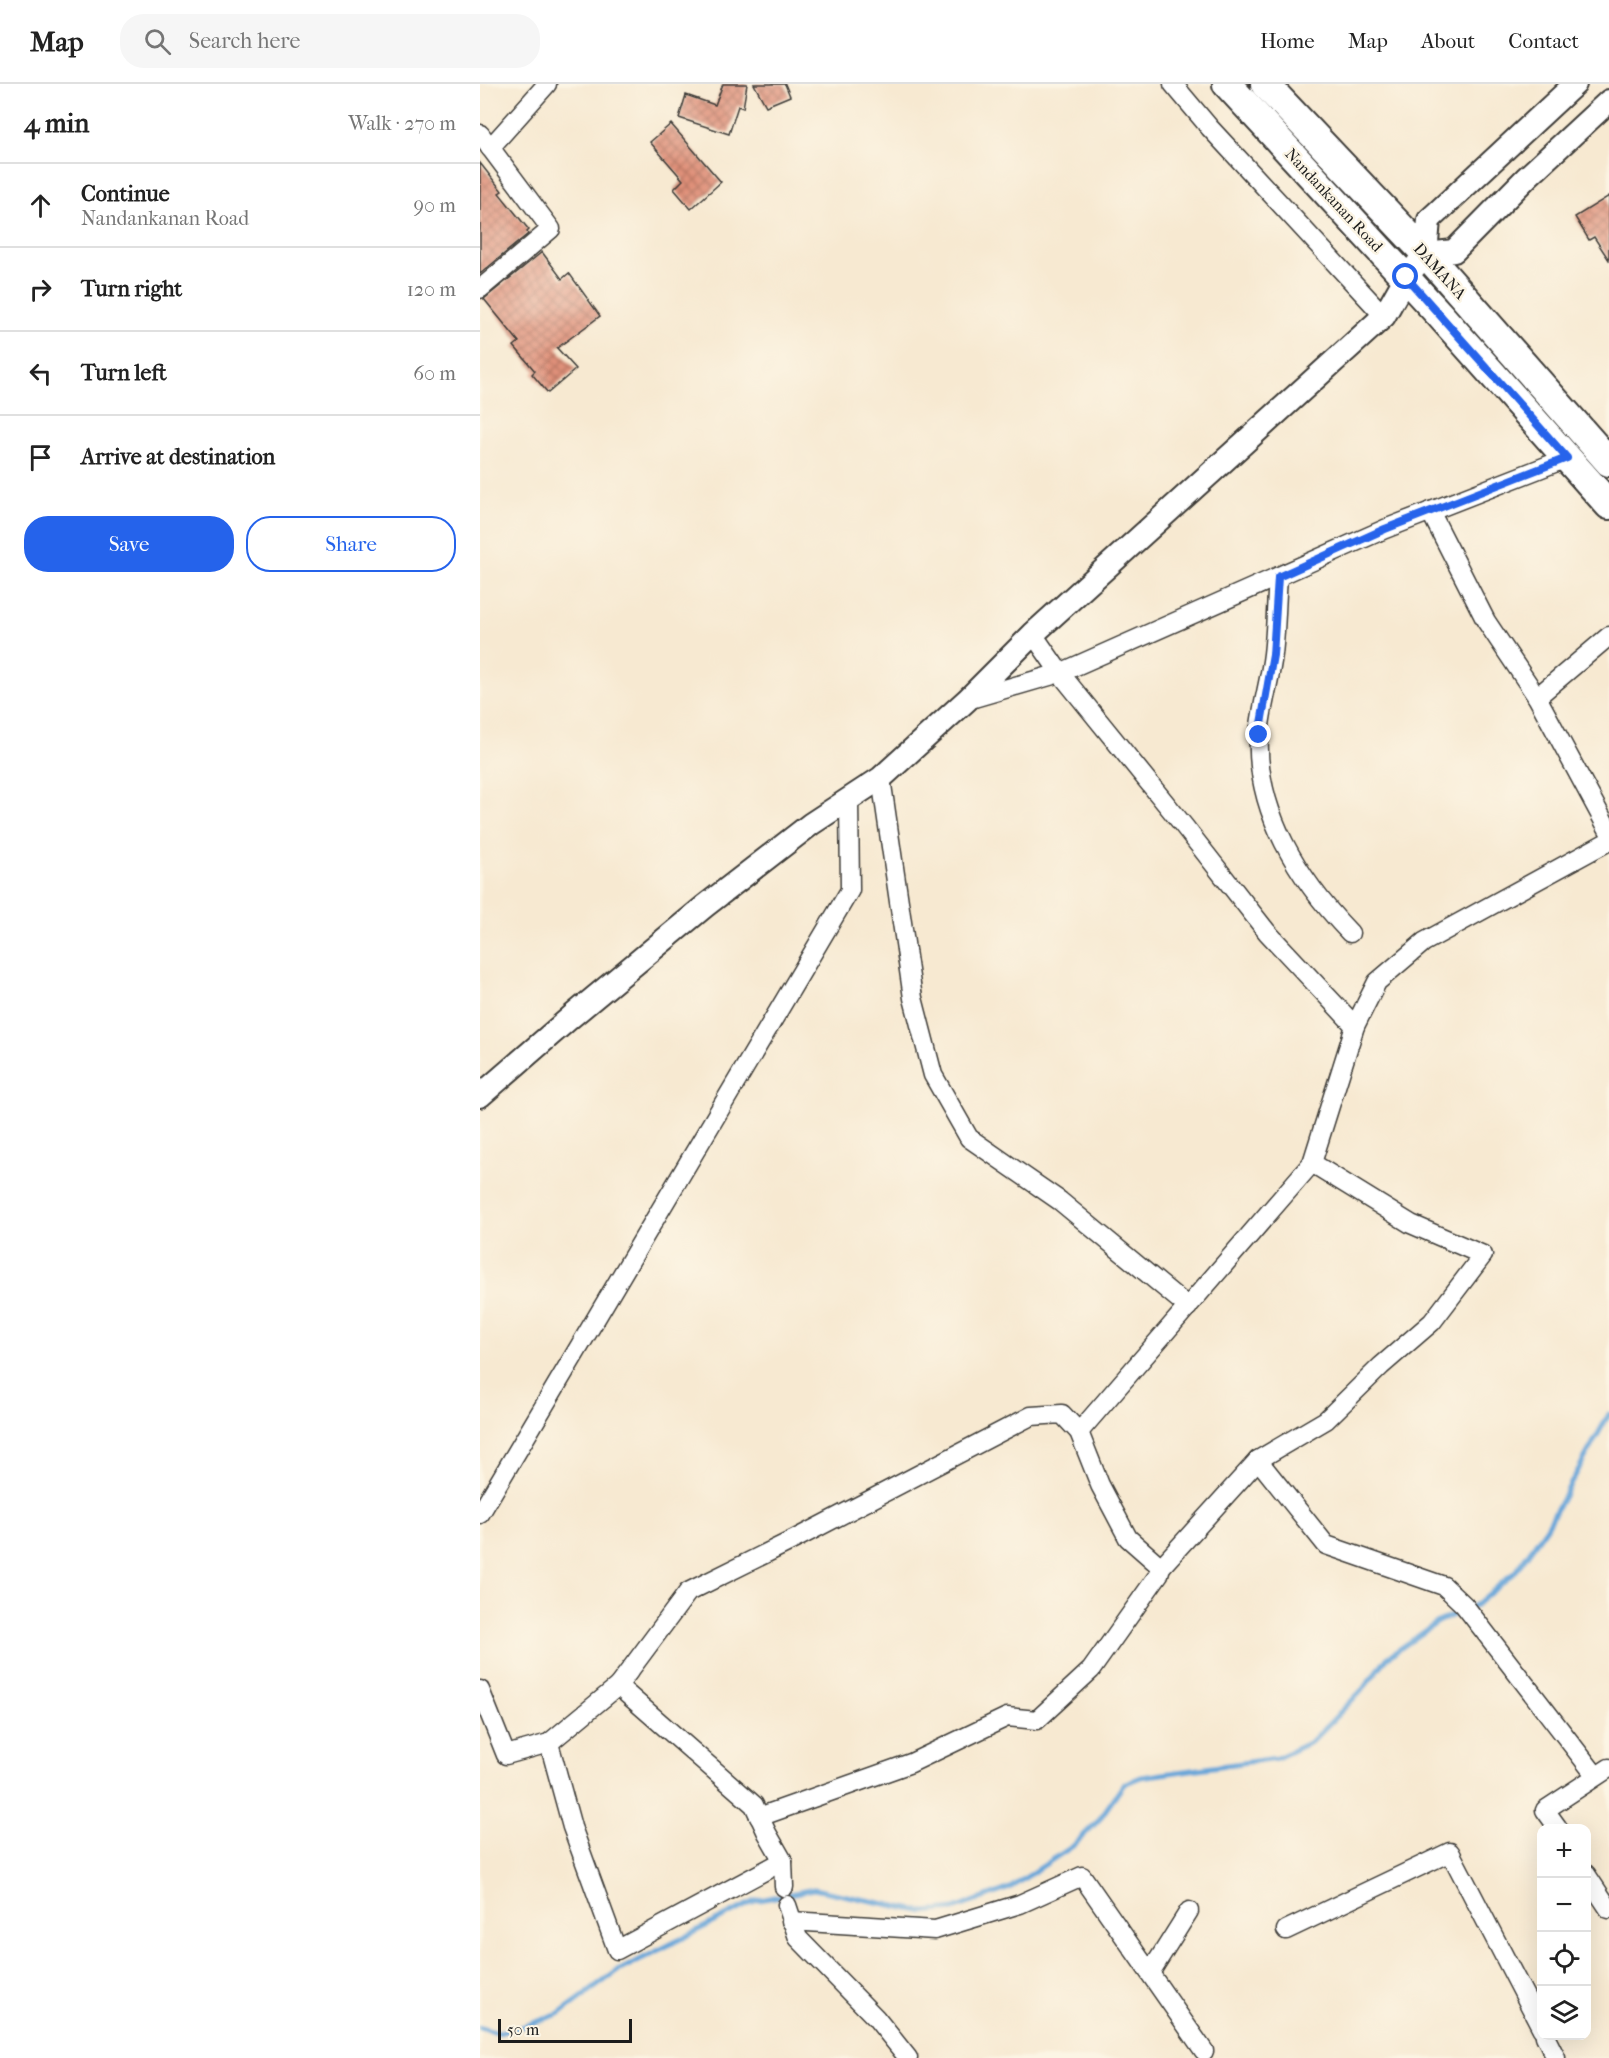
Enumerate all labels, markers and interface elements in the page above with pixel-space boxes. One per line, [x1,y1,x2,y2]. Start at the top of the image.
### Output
search box [120,14,540,68]
text: Map [30,25,84,58]
icon: search [141,25,174,58]
text: Search here [189,28,300,54]
text: Home [1260,29,1315,53]
text: Map [1348,29,1388,53]
text: About [1421,29,1475,53]
text: Contact [1508,29,1579,53]
text: 4 min [24,108,89,139]
text: Walk · 270 m [348,112,456,135]
street label: Nandankanan Road [1281,144,1387,256]
text: Continue [81,181,170,207]
icon: ahead [24,189,57,222]
text: 90 m [414,194,456,217]
text: Nandankanan Road [81,207,249,230]
street label: DAMANA [1410,239,1471,304]
route start [1392,263,1418,289]
icon: right [24,273,57,306]
text: Turn right [81,276,182,302]
text: 120 m [407,278,456,301]
icon: left [24,357,57,390]
text: Turn left [81,360,167,386]
text: 60 m [413,362,456,385]
icon: arrive [24,441,57,474]
text: Arrive at destination [81,444,275,470]
button: Save [24,516,234,572]
button: Share [246,516,456,572]
route end [1245,721,1271,747]
map controls [1537,1824,1591,2040]
button: + [1537,1824,1591,1878]
button: − [1537,1878,1591,1932]
button: locate [1537,1932,1591,1986]
button: layers [1537,1986,1591,2040]
scale bar [498,2016,632,2044]
text: 50 m [507,2020,539,2039]

